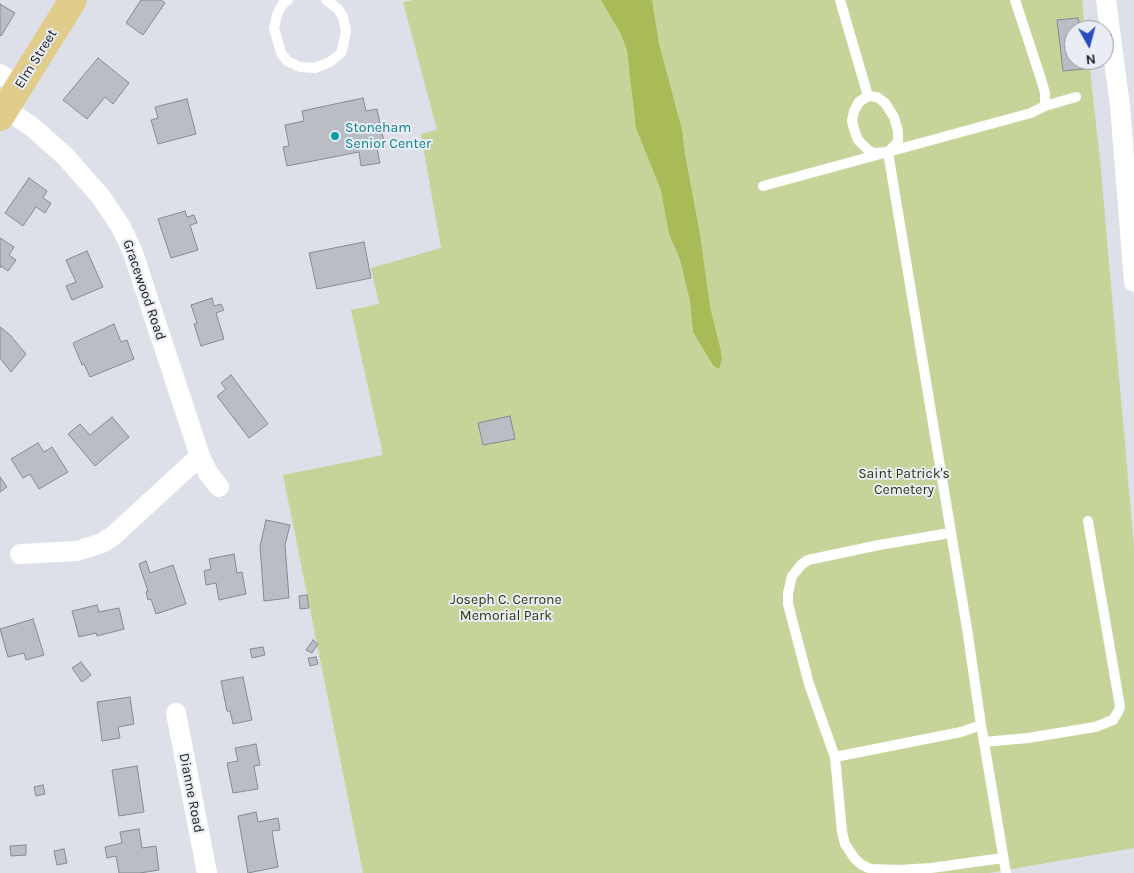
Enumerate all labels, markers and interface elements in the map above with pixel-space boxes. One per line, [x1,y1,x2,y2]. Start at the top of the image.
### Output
north arrow [1064,20,1114,70]
street label: Elm Street [11,26,61,92]
text: N [1085,50,1097,68]
place label: Stoneham Senior Center [345,120,431,152]
marker: Stoneham Senior Center [329,130,341,142]
street label: Gracewood Road [119,237,169,343]
park label: Saint Patrick's Cemetery [858,466,950,498]
park label: Joseph C. Cerrone Memorial Park [450,592,562,624]
street label: Dianne Road [175,752,207,834]

